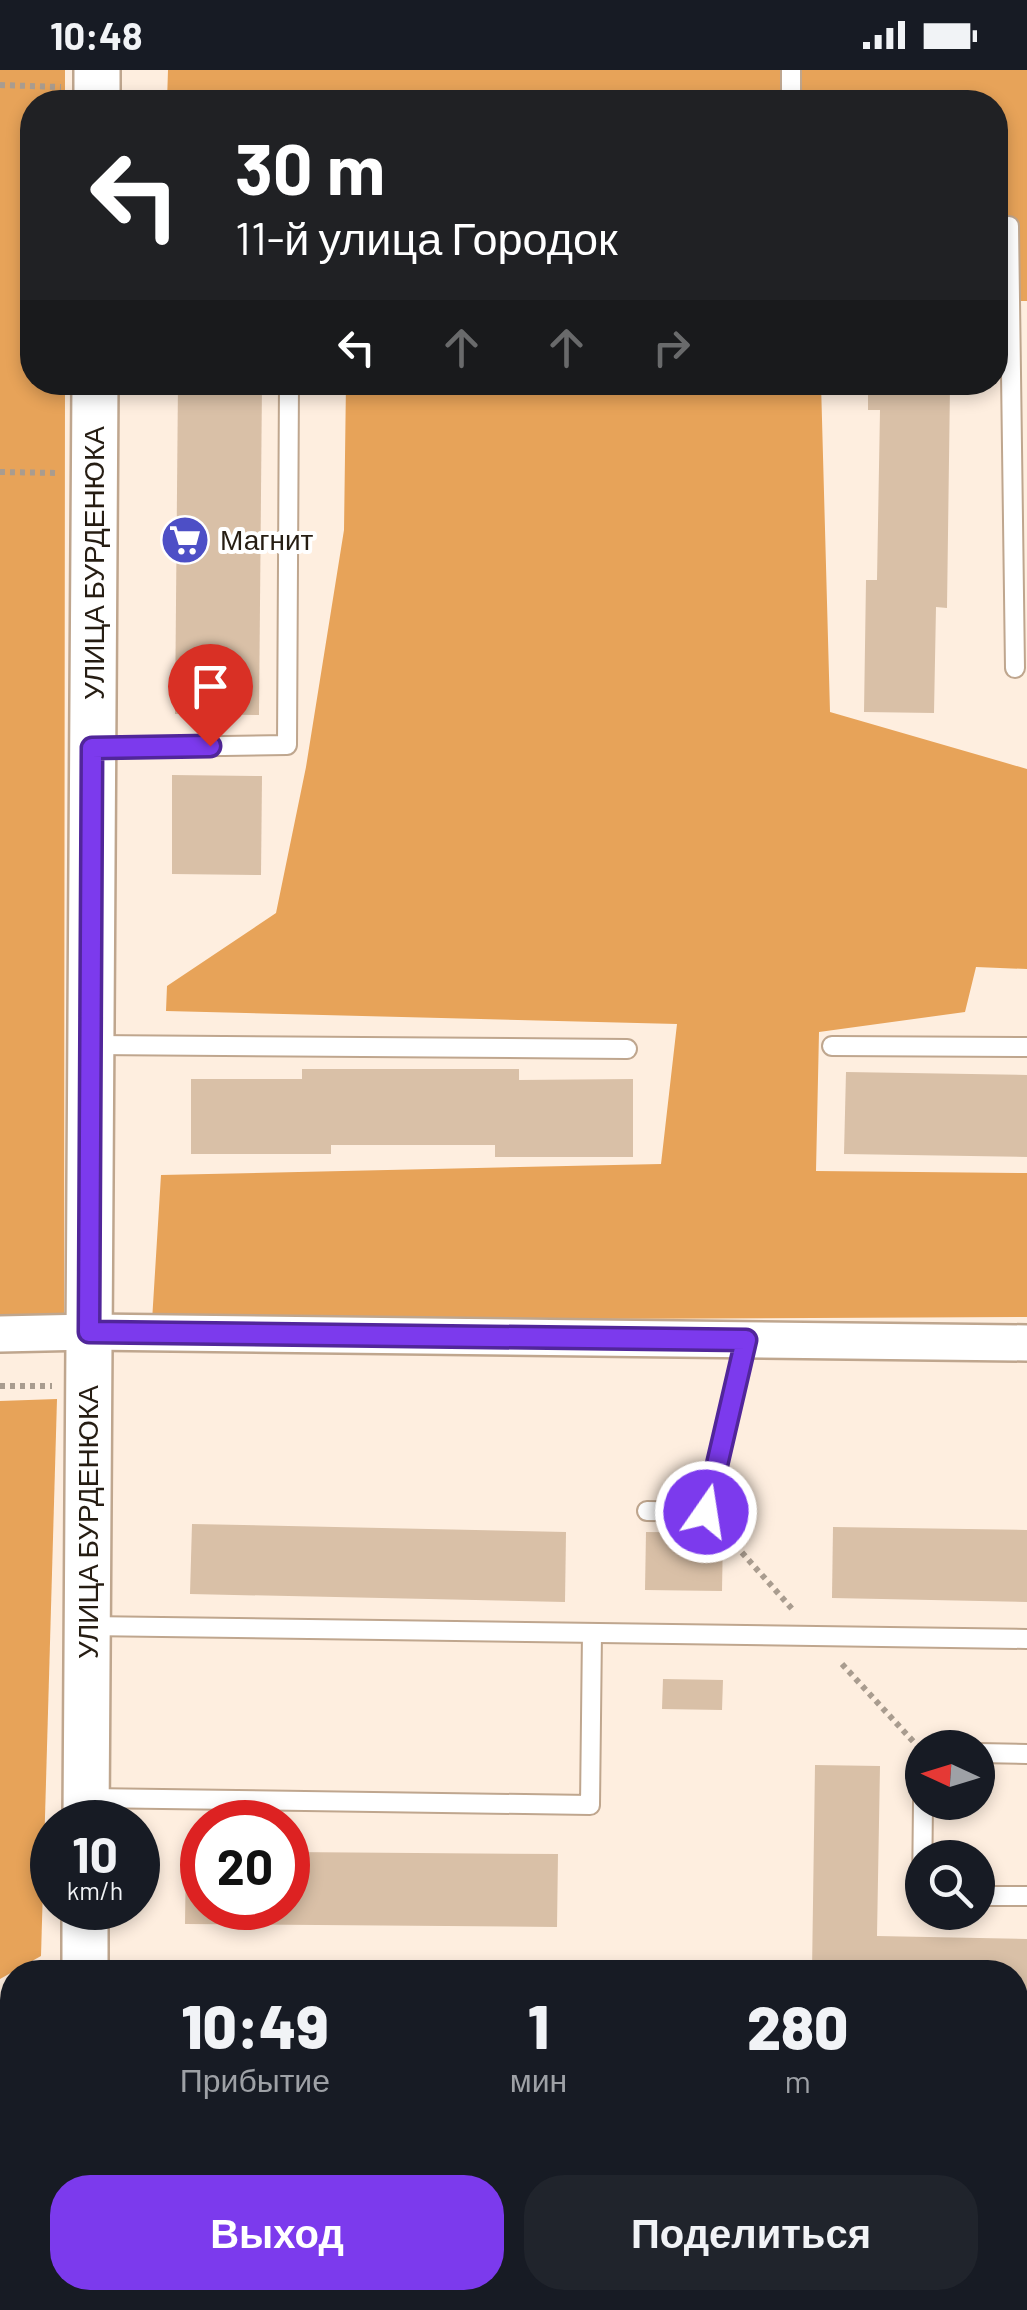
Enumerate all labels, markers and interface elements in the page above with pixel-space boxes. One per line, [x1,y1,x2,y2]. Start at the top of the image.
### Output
text: 10:48 [50,12,143,58]
text: 30 m [235,125,385,209]
icon: left [70,130,200,260]
text: 11-й улица Городок [235,210,618,264]
icon: left [329,320,384,375]
icon: ahead [434,320,489,375]
icon: ahead [539,320,594,375]
icon: right [644,320,699,375]
street label: УЛИЦА БУРДЕНЮКА [76,426,110,700]
supermarket icon: Магнит [159,514,211,566]
place label: Магнит [220,522,314,556]
pin [168,644,253,747]
icon: arrive [183,659,238,714]
street label: УЛИЦА БУРДЕНЮКА [70,1385,104,1659]
position arrow [654,1460,758,1564]
north arrow [905,1730,995,1820]
map controls [905,1730,995,1930]
speed limit sign: 20 [180,1800,310,1930]
text: 10 [72,1823,118,1883]
button: search [905,1840,995,1930]
text: km/h [67,1875,123,1905]
text: 10:49 [181,1989,329,2061]
text: 1 [528,1989,549,2061]
text: 280 [747,1990,848,2062]
text: Прибытие [180,2060,330,2098]
text: мин [510,2060,567,2098]
text: m [784,2061,811,2099]
button: Выход [50,2175,504,2290]
button: Поделиться [524,2175,978,2290]

